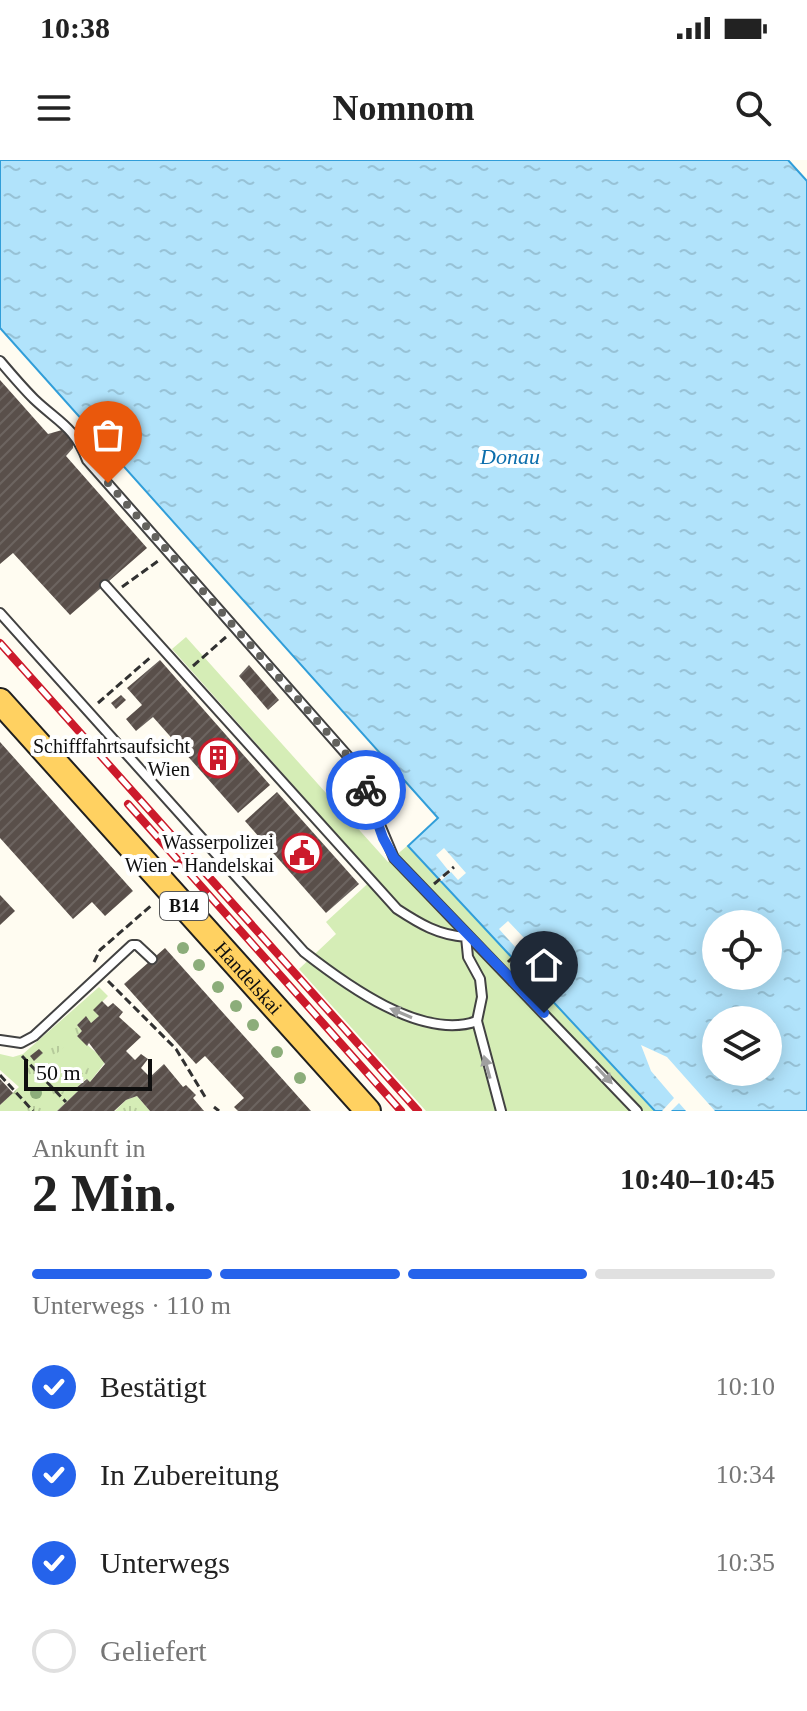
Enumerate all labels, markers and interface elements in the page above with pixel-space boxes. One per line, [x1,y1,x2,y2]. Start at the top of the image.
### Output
text: 10:38 [40,11,110,44]
icon: menu [32,86,76,130]
icon: search [731,86,775,130]
text: Nomnom [333,88,475,128]
pin [74,401,142,483]
icon: bag [86,413,130,457]
water label: Donau [479,444,540,469]
place label: Schifffahrtsaufsicht Wien [33,735,190,780]
building icon: Schifffahrtsaufsicht Wien [197,737,239,779]
courier [326,750,406,830]
icon: bike [344,768,388,812]
place label: Wasserpolizei Wien - Handelskai [125,831,274,876]
public building icon: Wasserpolizei Wien - Handelskai [281,832,323,874]
road number: B14 [160,892,208,920]
map controls [702,910,782,1086]
button: locate [702,910,782,990]
pin [510,931,578,1013]
street label: Handelskai [210,937,287,1019]
icon: home [522,943,566,987]
one-way arrow [389,1006,413,1019]
button: layers [702,1006,782,1086]
one-way arrow [480,1054,493,1078]
scale bar [24,1055,152,1091]
text: 50 m [36,1060,81,1085]
one-way arrow [594,1065,612,1084]
text: Ankunft in [32,1134,145,1163]
text: 10:40–10:45 [620,1162,775,1195]
text: 2 Min. [32,1165,176,1222]
text: Unterwegs · 110 m [32,1291,231,1320]
icon: check [32,1365,76,1409]
text: Bestätigt [100,1370,207,1403]
text: 10:10 [716,1372,775,1401]
icon: check [32,1453,76,1497]
text: In Zubereitung [100,1458,279,1491]
text: 10:34 [716,1460,775,1489]
icon: check [32,1541,76,1585]
text: Unterwegs [100,1546,230,1579]
text: 10:35 [716,1548,775,1577]
text: Geliefert [100,1634,207,1667]

